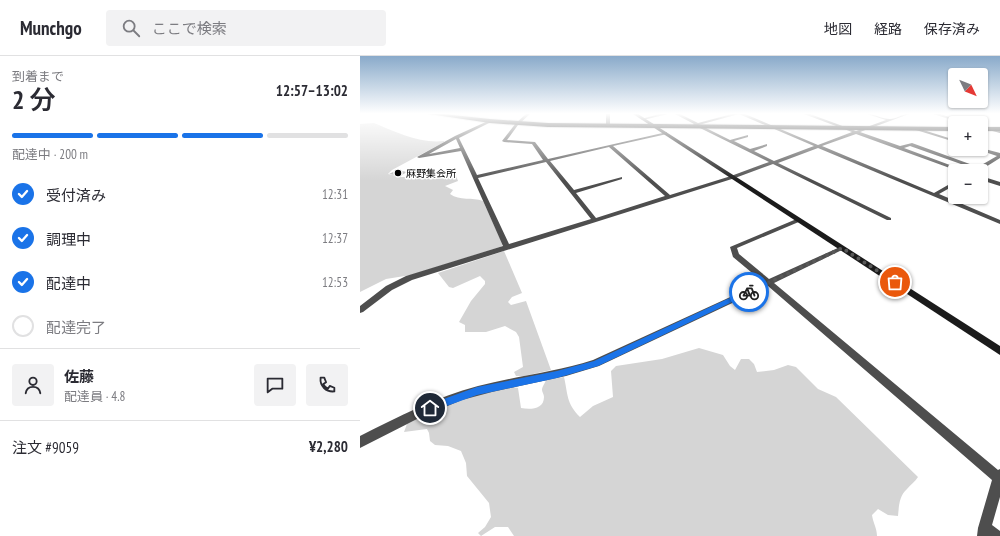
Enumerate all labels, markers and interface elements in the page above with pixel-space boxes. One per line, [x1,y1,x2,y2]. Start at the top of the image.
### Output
search box [106,10,386,46]
text: Munchgo [20,16,82,40]
icon: search [120,17,142,39]
text: ここで検索 [152,19,227,38]
text: 地図 [824,20,852,38]
text: 経路 [874,20,902,38]
text: 保存済み [924,20,980,38]
text: 到着まで [12,68,64,85]
north arrow [948,68,988,108]
map controls [948,68,988,204]
text: 12:57–13:02 [276,81,348,100]
text: 2 分 [12,83,56,116]
button: + [948,116,988,156]
text: 配達中 · 200 m [12,146,88,163]
button: − [948,164,988,204]
place label: 麻野集会所 [406,167,456,180]
marker: 麻野集会所 [393,168,403,178]
icon: check [12,183,34,205]
text: 受付済み [46,186,106,205]
text: 12:31 [322,186,348,203]
icon: check [12,227,34,249]
text: 調理中 [46,230,91,249]
text: 12:37 [322,230,348,247]
pin [878,265,912,299]
icon: check [12,271,34,293]
icon: bag [884,271,906,293]
courier [729,272,769,312]
text: 配達中 [46,274,91,293]
text: 12:53 [322,274,348,291]
icon: bike [738,281,760,303]
text: 配達完了 [46,318,106,337]
button: person [12,364,54,406]
button: chat [254,364,296,406]
button: phone [306,364,348,406]
text: 佐藤 [64,367,94,386]
text: 配達員 · 4.8 [64,388,125,405]
pin [413,391,447,425]
icon: home [419,397,441,419]
text: ¥2,280 [309,437,348,456]
text: 注文 #9059 [12,438,79,457]

